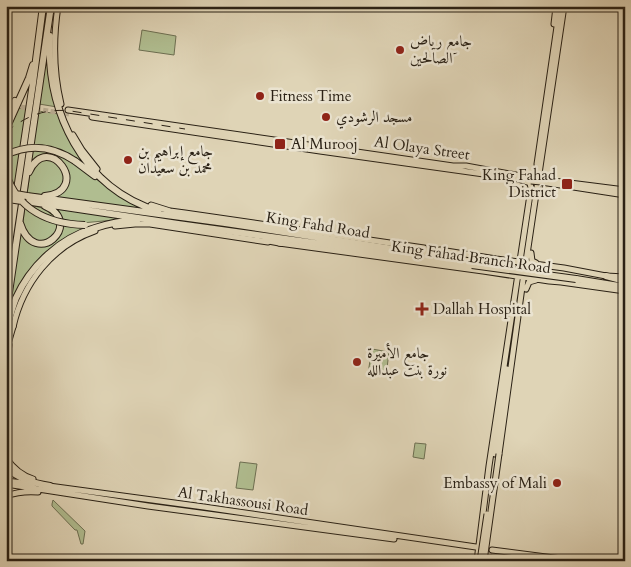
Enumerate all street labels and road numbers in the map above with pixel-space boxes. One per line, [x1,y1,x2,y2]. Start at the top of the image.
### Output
street label: Al Olaya Street [373,131,471,165]
street label: King Fahd Road [265,207,371,243]
street label: King Fahad Branch Road [390,236,552,278]
street label: Al Takhassousi Road [177,482,309,520]

